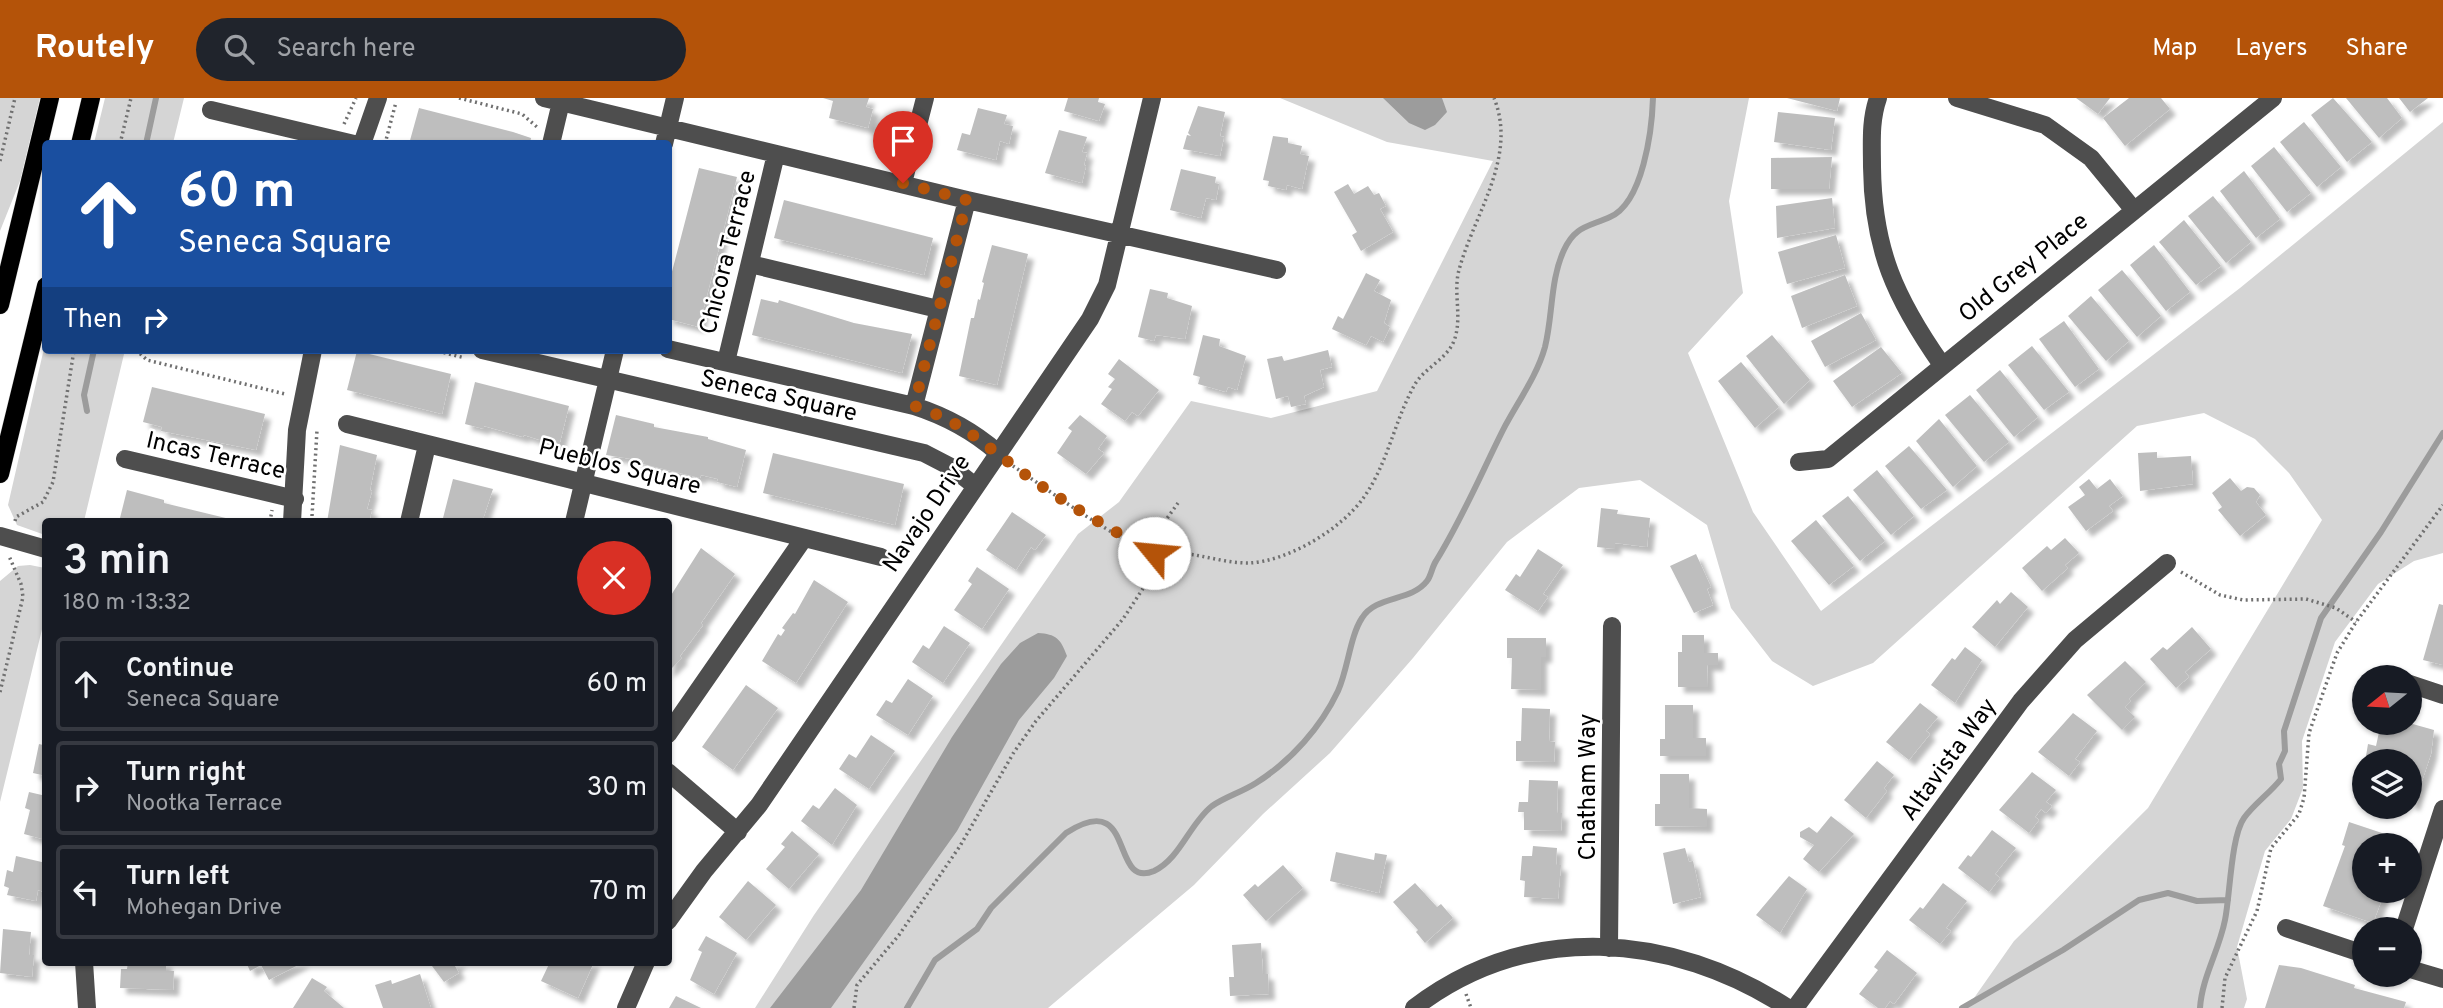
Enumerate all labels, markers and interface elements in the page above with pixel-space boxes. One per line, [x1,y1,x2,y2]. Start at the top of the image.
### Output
search box [196,18,686,81]
text: Routely [35,28,154,70]
icon: search [220,30,258,68]
text: Search here [276,33,415,66]
text: Map [2152,34,2197,64]
text: Layers [2235,34,2307,64]
text: Share [2345,34,2408,64]
pin [873,111,933,183]
icon: arrive [884,122,922,160]
text: 60 m [178,163,296,225]
street label: Chicora Terrace [694,167,764,338]
icon: ahead [63,168,154,259]
street label: Old Grey Place [1953,207,2095,330]
text: Seneca Square [178,224,391,264]
icon: right [136,301,174,339]
text: Then [63,304,122,337]
street label: Seneca Square [697,364,860,430]
street label: Incas Terrace [143,426,288,488]
street label: Pueblos Square [535,433,704,503]
street label: Navajo Drive [877,449,978,579]
position arrow [1117,516,1191,590]
text: 3 min [63,536,171,589]
button: close [577,541,651,615]
text: 180 m · 13:32 [63,589,191,618]
text: Continue [126,653,234,686]
icon: ahead [67,665,105,703]
north arrow [2352,665,2422,735]
map controls [2352,665,2422,987]
text: 60 m [587,668,647,701]
text: Seneca Square [126,686,279,715]
street label: Altavista Way [1895,693,2004,828]
street label: Chatham Way [1574,714,1604,860]
button: layers [2352,749,2422,819]
text: Turn right [126,757,246,790]
icon: right [67,769,105,807]
text: 30 m [587,772,647,805]
text: Nootka Terrace [126,790,282,819]
button: + [2352,833,2422,903]
text: Turn left [126,861,230,894]
icon: left [67,873,105,911]
text: 70 m [589,876,647,909]
text: Mohegan Drive [126,894,282,923]
button: − [2352,917,2422,987]

